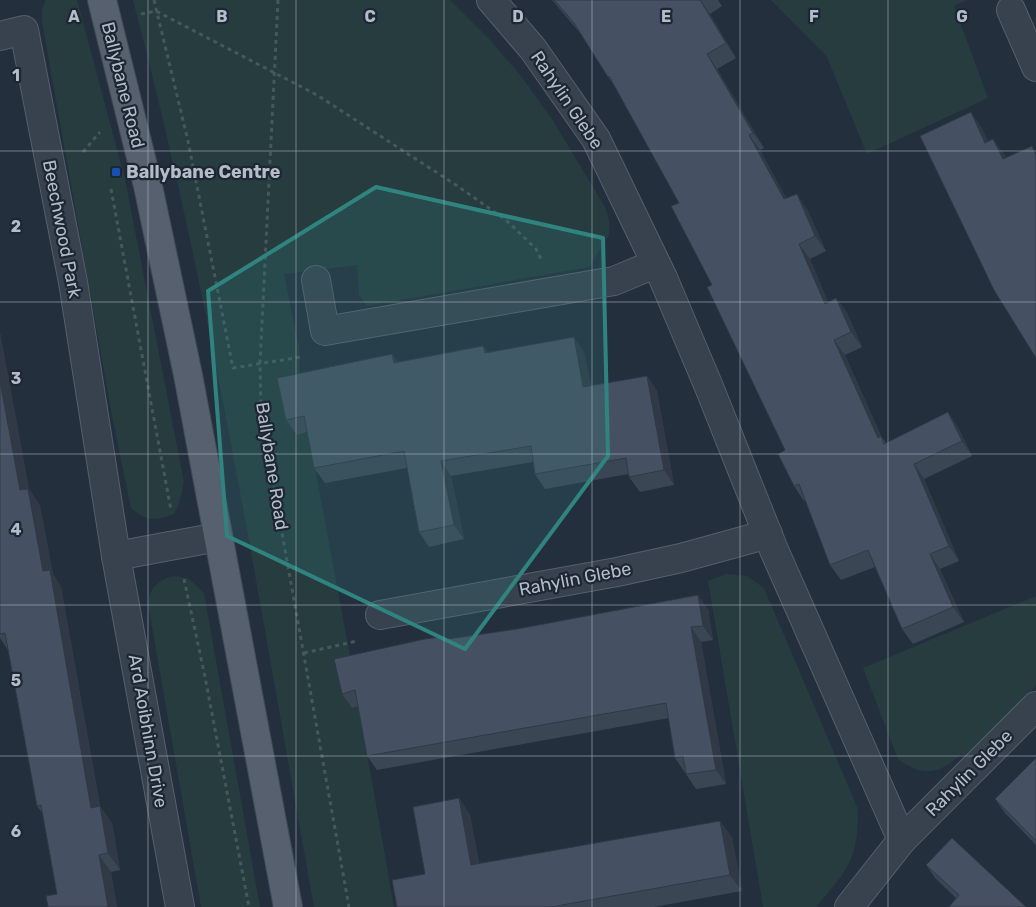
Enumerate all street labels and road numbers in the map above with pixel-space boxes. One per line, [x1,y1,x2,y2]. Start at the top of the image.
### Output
street label: Ballybane Road [97,20,149,150]
street label: Rahylin Glebe [526,47,608,153]
street label: Beechwood Park [38,158,86,301]
street label: Ballybane Road [251,400,293,532]
street label: Rahylin Glebe [517,557,633,601]
street label: Ard Aoibhinn Drive [124,652,172,810]
street label: Rahylin Glebe [921,725,1017,821]

